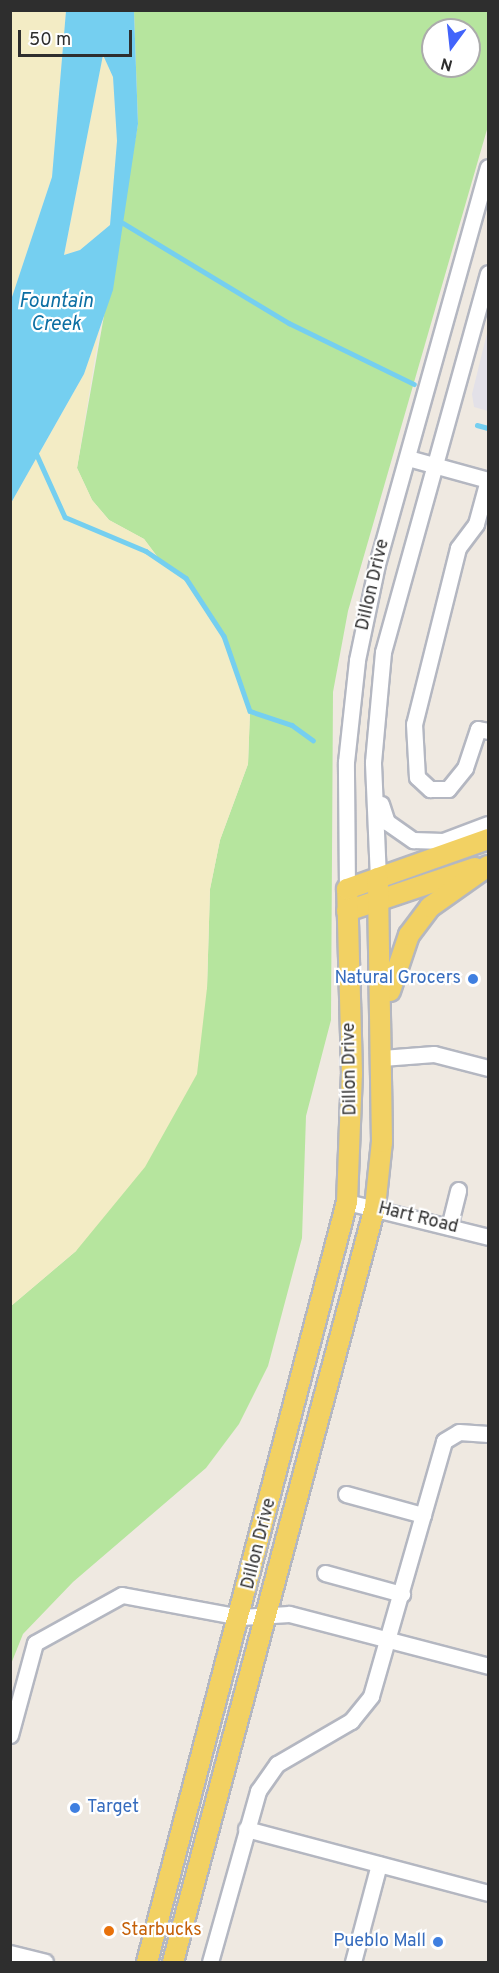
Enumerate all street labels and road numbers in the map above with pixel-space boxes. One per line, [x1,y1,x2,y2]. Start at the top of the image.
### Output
street label: Dillon Drive [353,537,395,633]
street label: Dillon Drive [339,1022,363,1116]
street label: Hart Road [376,1199,460,1239]
street label: Dillon Drive [238,1496,282,1592]

